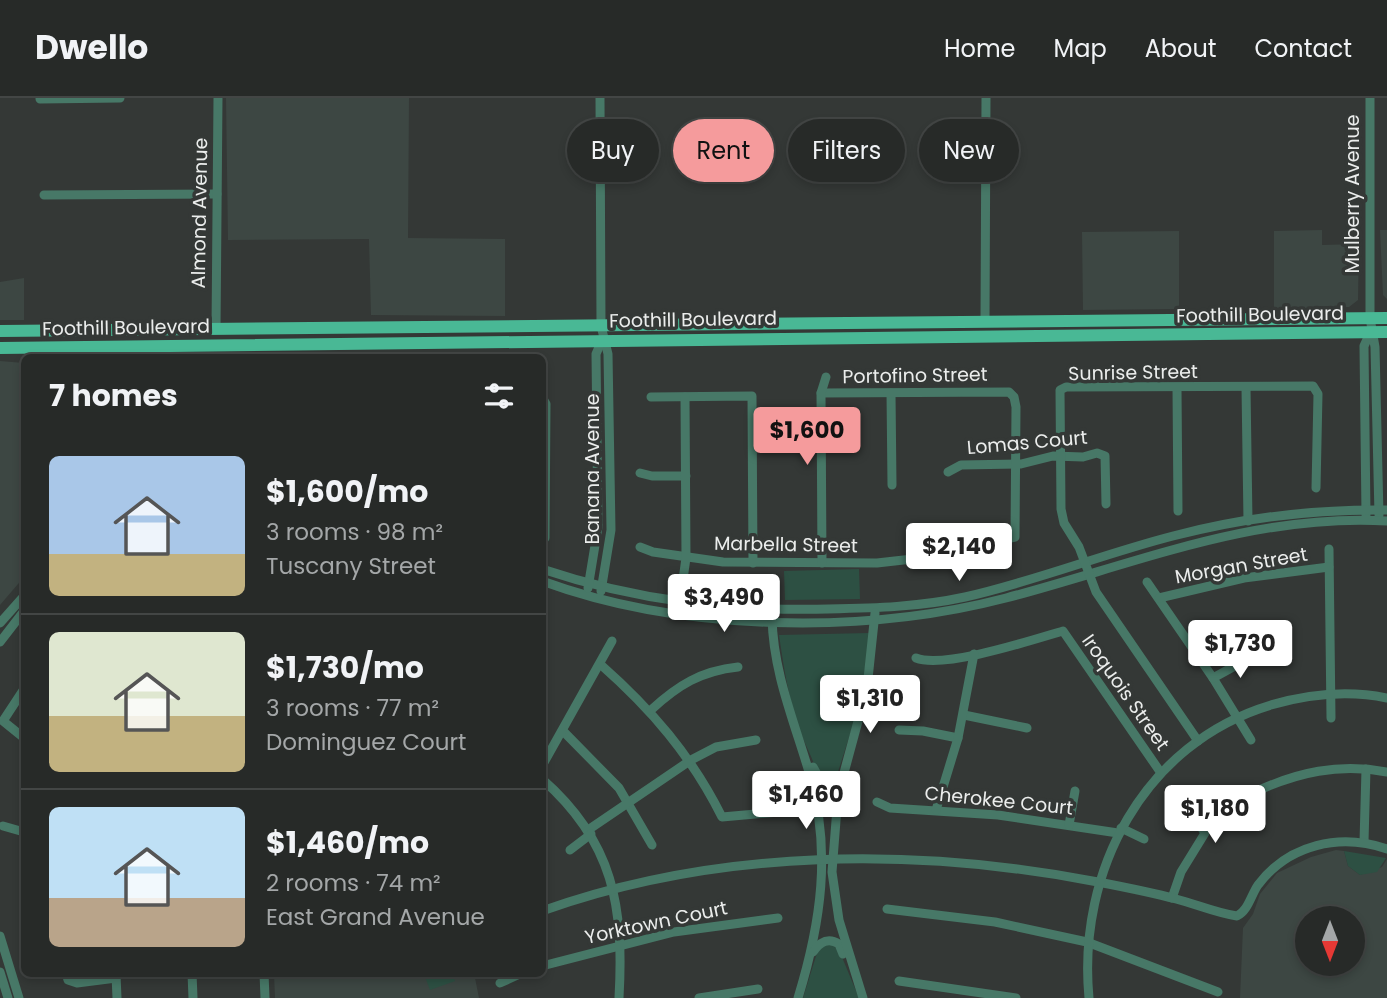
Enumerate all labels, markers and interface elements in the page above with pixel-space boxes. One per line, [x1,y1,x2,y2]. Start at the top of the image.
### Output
text: Dwello [35,24,148,71]
text: Home [944,32,1016,65]
text: Map [1054,32,1107,65]
text: About [1145,32,1216,65]
text: Contact [1254,32,1352,65]
street label: Mulberry Avenue [1339,114,1366,274]
chip: Buy [567,119,659,182]
chip: Rent [673,119,774,182]
chip: Filters [788,119,905,182]
chip: New [919,119,1019,182]
street label: Almond Avenue [185,137,214,289]
street label: Foothill Boulevard [1176,300,1344,329]
street label: Foothill Boulevard [609,305,777,334]
street label: Foothill Boulevard [42,313,210,342]
street label: Sunrise Street [1068,358,1198,387]
street label: Portofino Street [842,361,988,390]
text: 7 homes [49,374,178,417]
icon: filters [480,377,518,415]
street label: Banana Avenue [579,394,606,544]
pin: $1,600 [750,408,864,467]
text: $1,600 [769,414,845,446]
street label: Lomas Court [966,424,1088,461]
text: $1,600/mo [266,470,428,513]
icon: home [105,484,189,568]
text: 3 rooms · 98 m² [266,516,443,548]
pin: $2,140 [902,524,1016,583]
street label: Marbella Street [714,530,858,559]
text: $2,140 [922,530,996,562]
street label: Morgan Street [1173,541,1310,590]
text: Tuscany Street [266,550,436,582]
pin: $3,490 [667,574,781,634]
text: $3,490 [684,581,764,613]
pin: $1,730 [1183,620,1297,680]
text: $1,730 [1204,627,1276,659]
street label: Iroquois Street [1075,629,1176,756]
text: $1,730/mo [266,646,424,689]
icon: home [105,660,189,744]
pin: $1,310 [813,676,927,735]
text: $1,310 [836,682,904,714]
text: 3 rooms · 77 m² [266,692,439,724]
text: Dominguez Court [266,726,466,758]
pin: $1,460 [749,772,863,831]
text: $1,460 [768,778,844,810]
street label: Cherokee Court [923,779,1075,822]
pin: $1,180 [1158,786,1272,845]
text: $1,180 [1181,792,1249,824]
text: $1,460/mo [266,821,429,864]
icon: home [105,835,189,919]
text: 2 rooms · 74 m² [266,867,441,899]
street label: Yorktown Court [582,894,730,951]
text: East Grand Avenue [266,901,485,933]
north arrow [1295,906,1365,976]
map controls [1295,906,1365,976]

